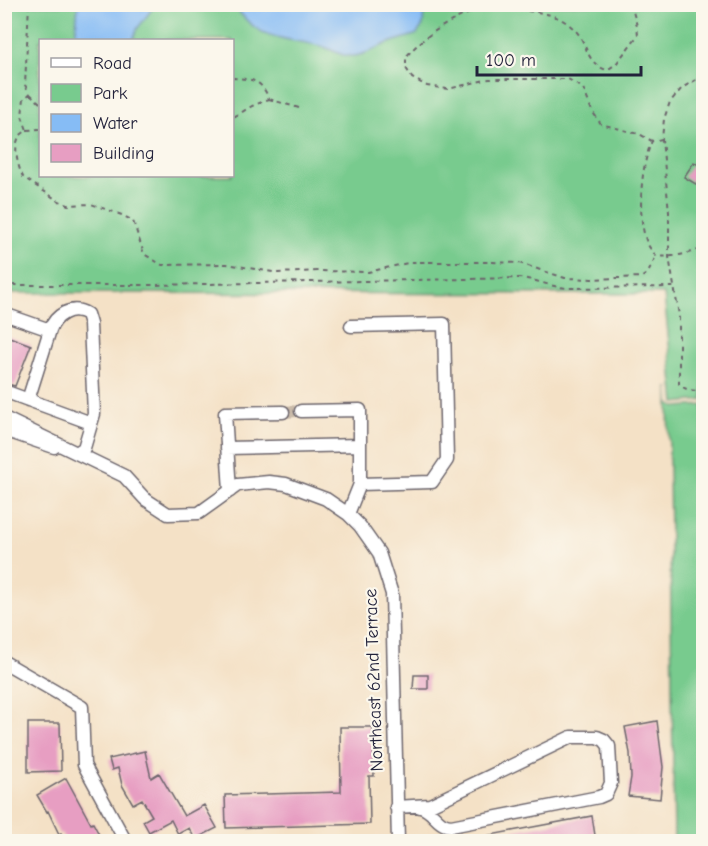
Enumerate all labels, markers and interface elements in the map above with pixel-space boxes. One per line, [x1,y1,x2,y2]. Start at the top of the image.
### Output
legend [39,39,234,177]
scale bar [477,39,640,77]
text: 100 m [486,50,536,71]
text: Road [93,53,132,74]
text: Park [93,83,128,104]
text: Water [93,113,138,134]
text: Building [93,143,155,164]
street label: Northeast 62nd Terrace [360,588,388,772]

